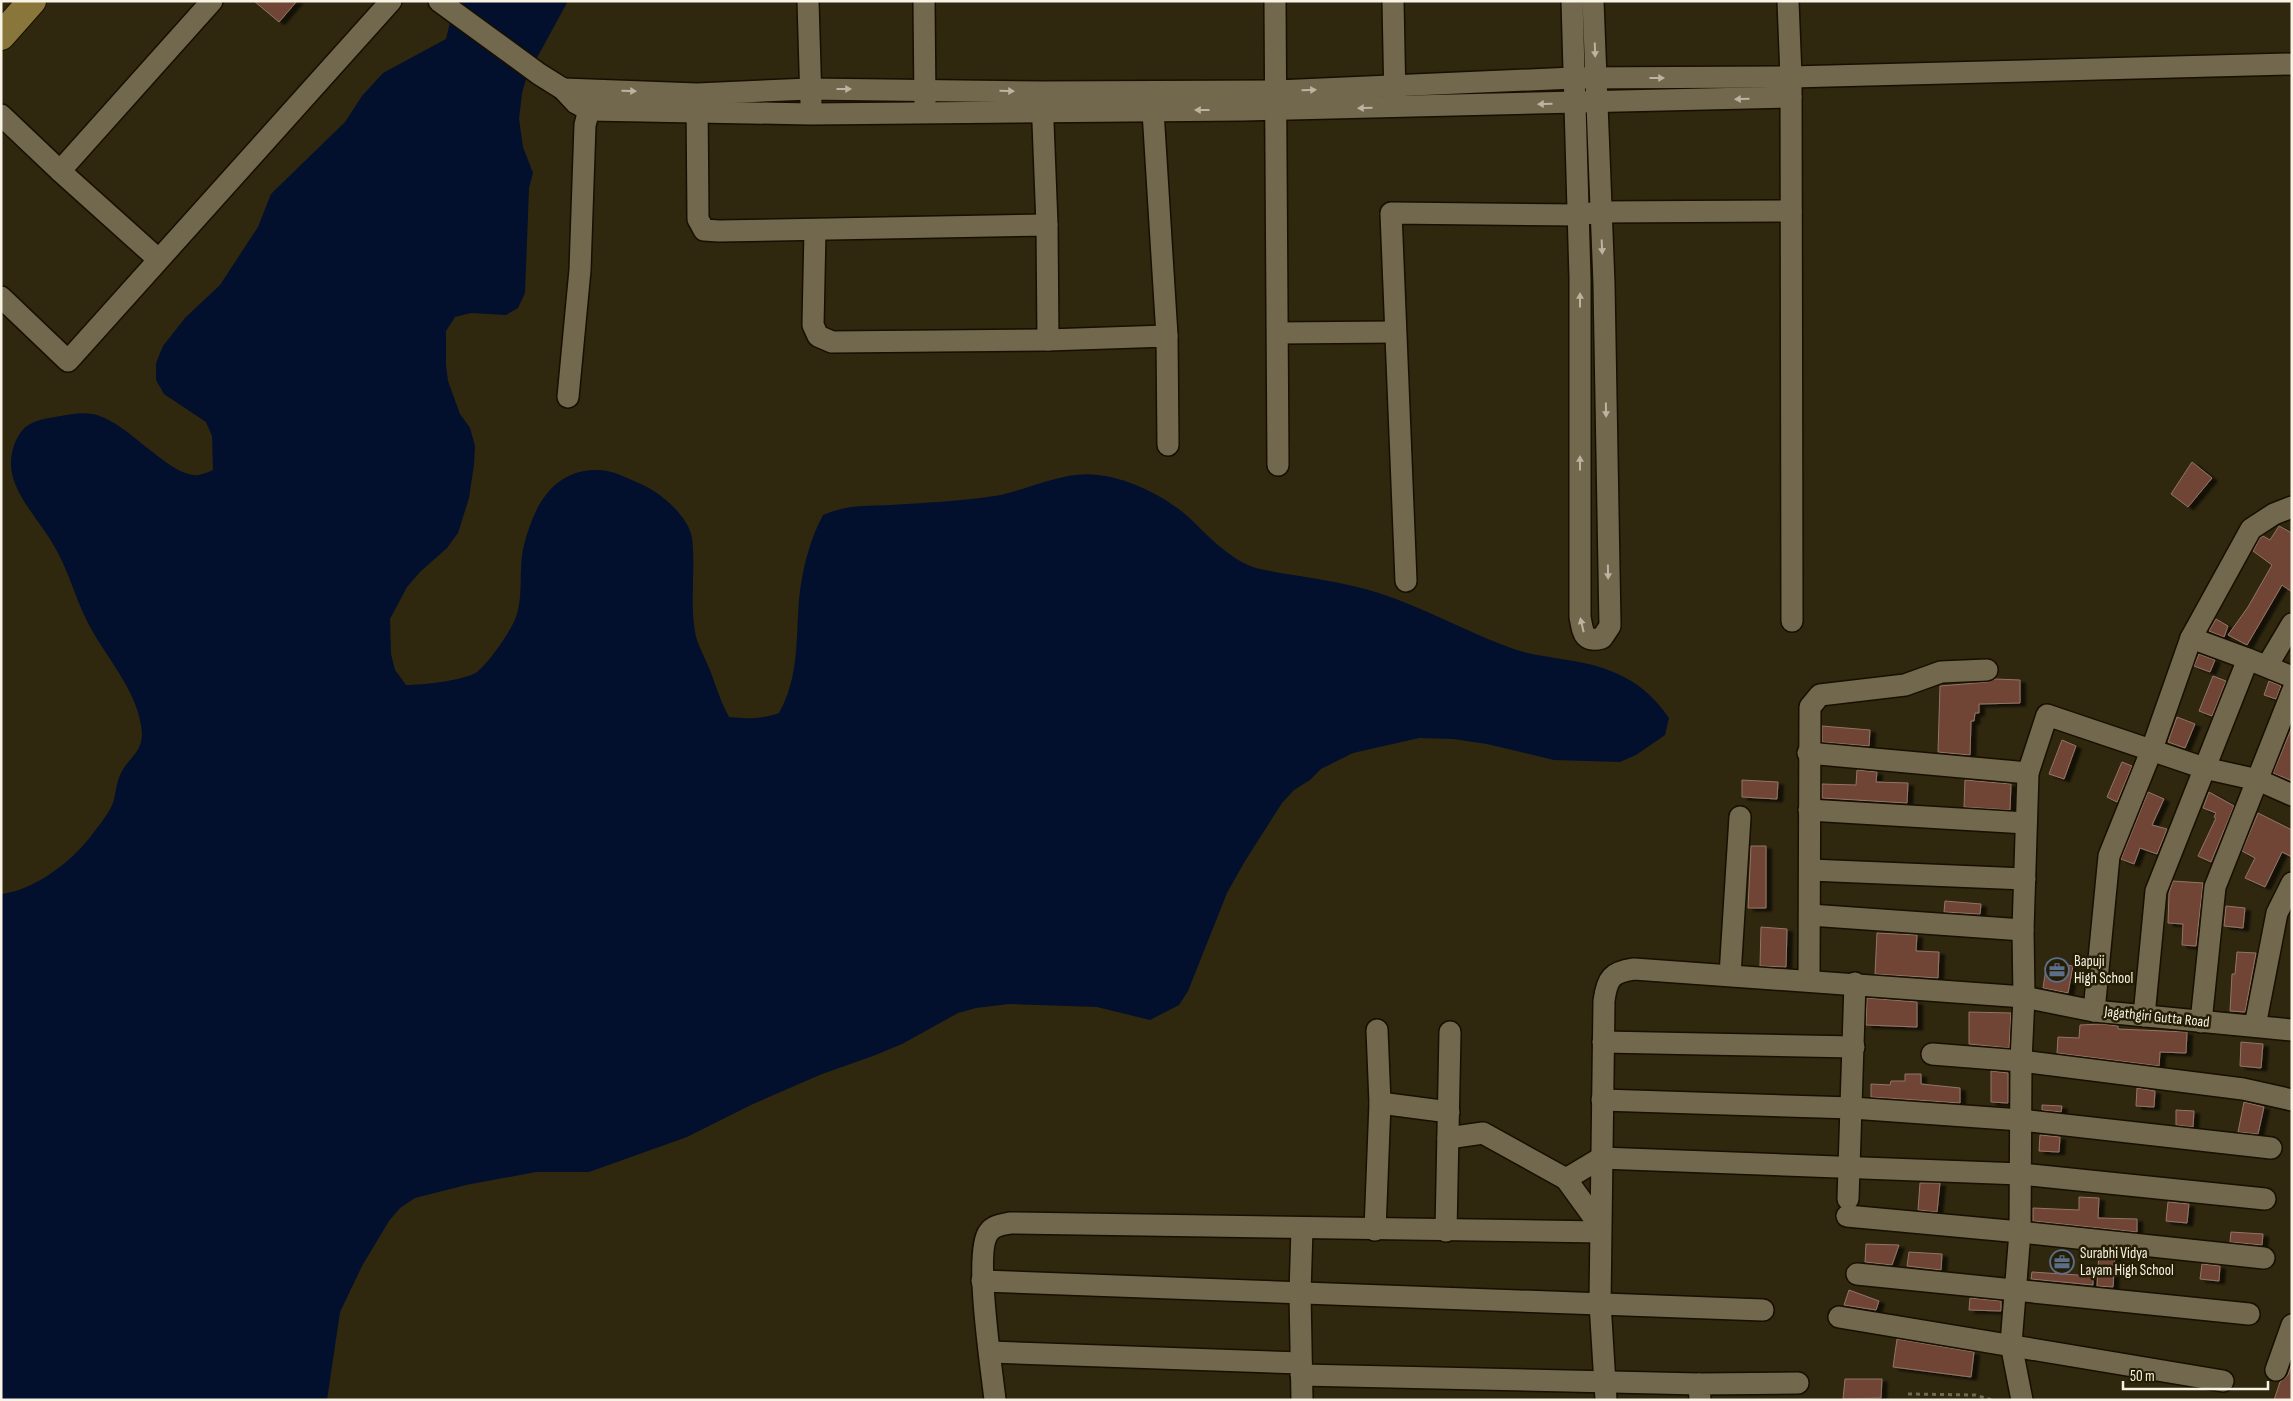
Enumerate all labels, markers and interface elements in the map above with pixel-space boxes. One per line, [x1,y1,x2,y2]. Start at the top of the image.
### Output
one-way arrow [1591,42,1599,58]
one-way arrow [1649,74,1665,82]
one-way arrow [836,85,852,93]
one-way arrow [1301,86,1317,94]
one-way arrow [999,87,1015,95]
one-way arrow [621,88,637,96]
one-way arrow [1734,95,1750,103]
one-way arrow [1537,101,1553,109]
one-way arrow [1357,104,1373,112]
one-way arrow [1194,106,1210,114]
one-way arrow [1598,240,1606,256]
one-way arrow [1576,292,1584,308]
one-way arrow [1602,402,1610,418]
one-way arrow [1576,455,1584,471]
one-way arrow [1605,565,1613,581]
one-way arrow [1578,618,1586,633]
place label: Bapuji High School [2074,952,2133,988]
office icon: Bapuji High School [2044,957,2070,983]
street label: Jagathgiri Gutta Road [2102,1002,2211,1032]
place label: Surabhi Vidya Layam High School [2080,1244,2174,1280]
office icon: Surabhi Vidya Layam High School [2049,1249,2075,1275]
scale bar [2123,1358,2268,1390]
text: 50 m [2130,1367,2155,1386]

